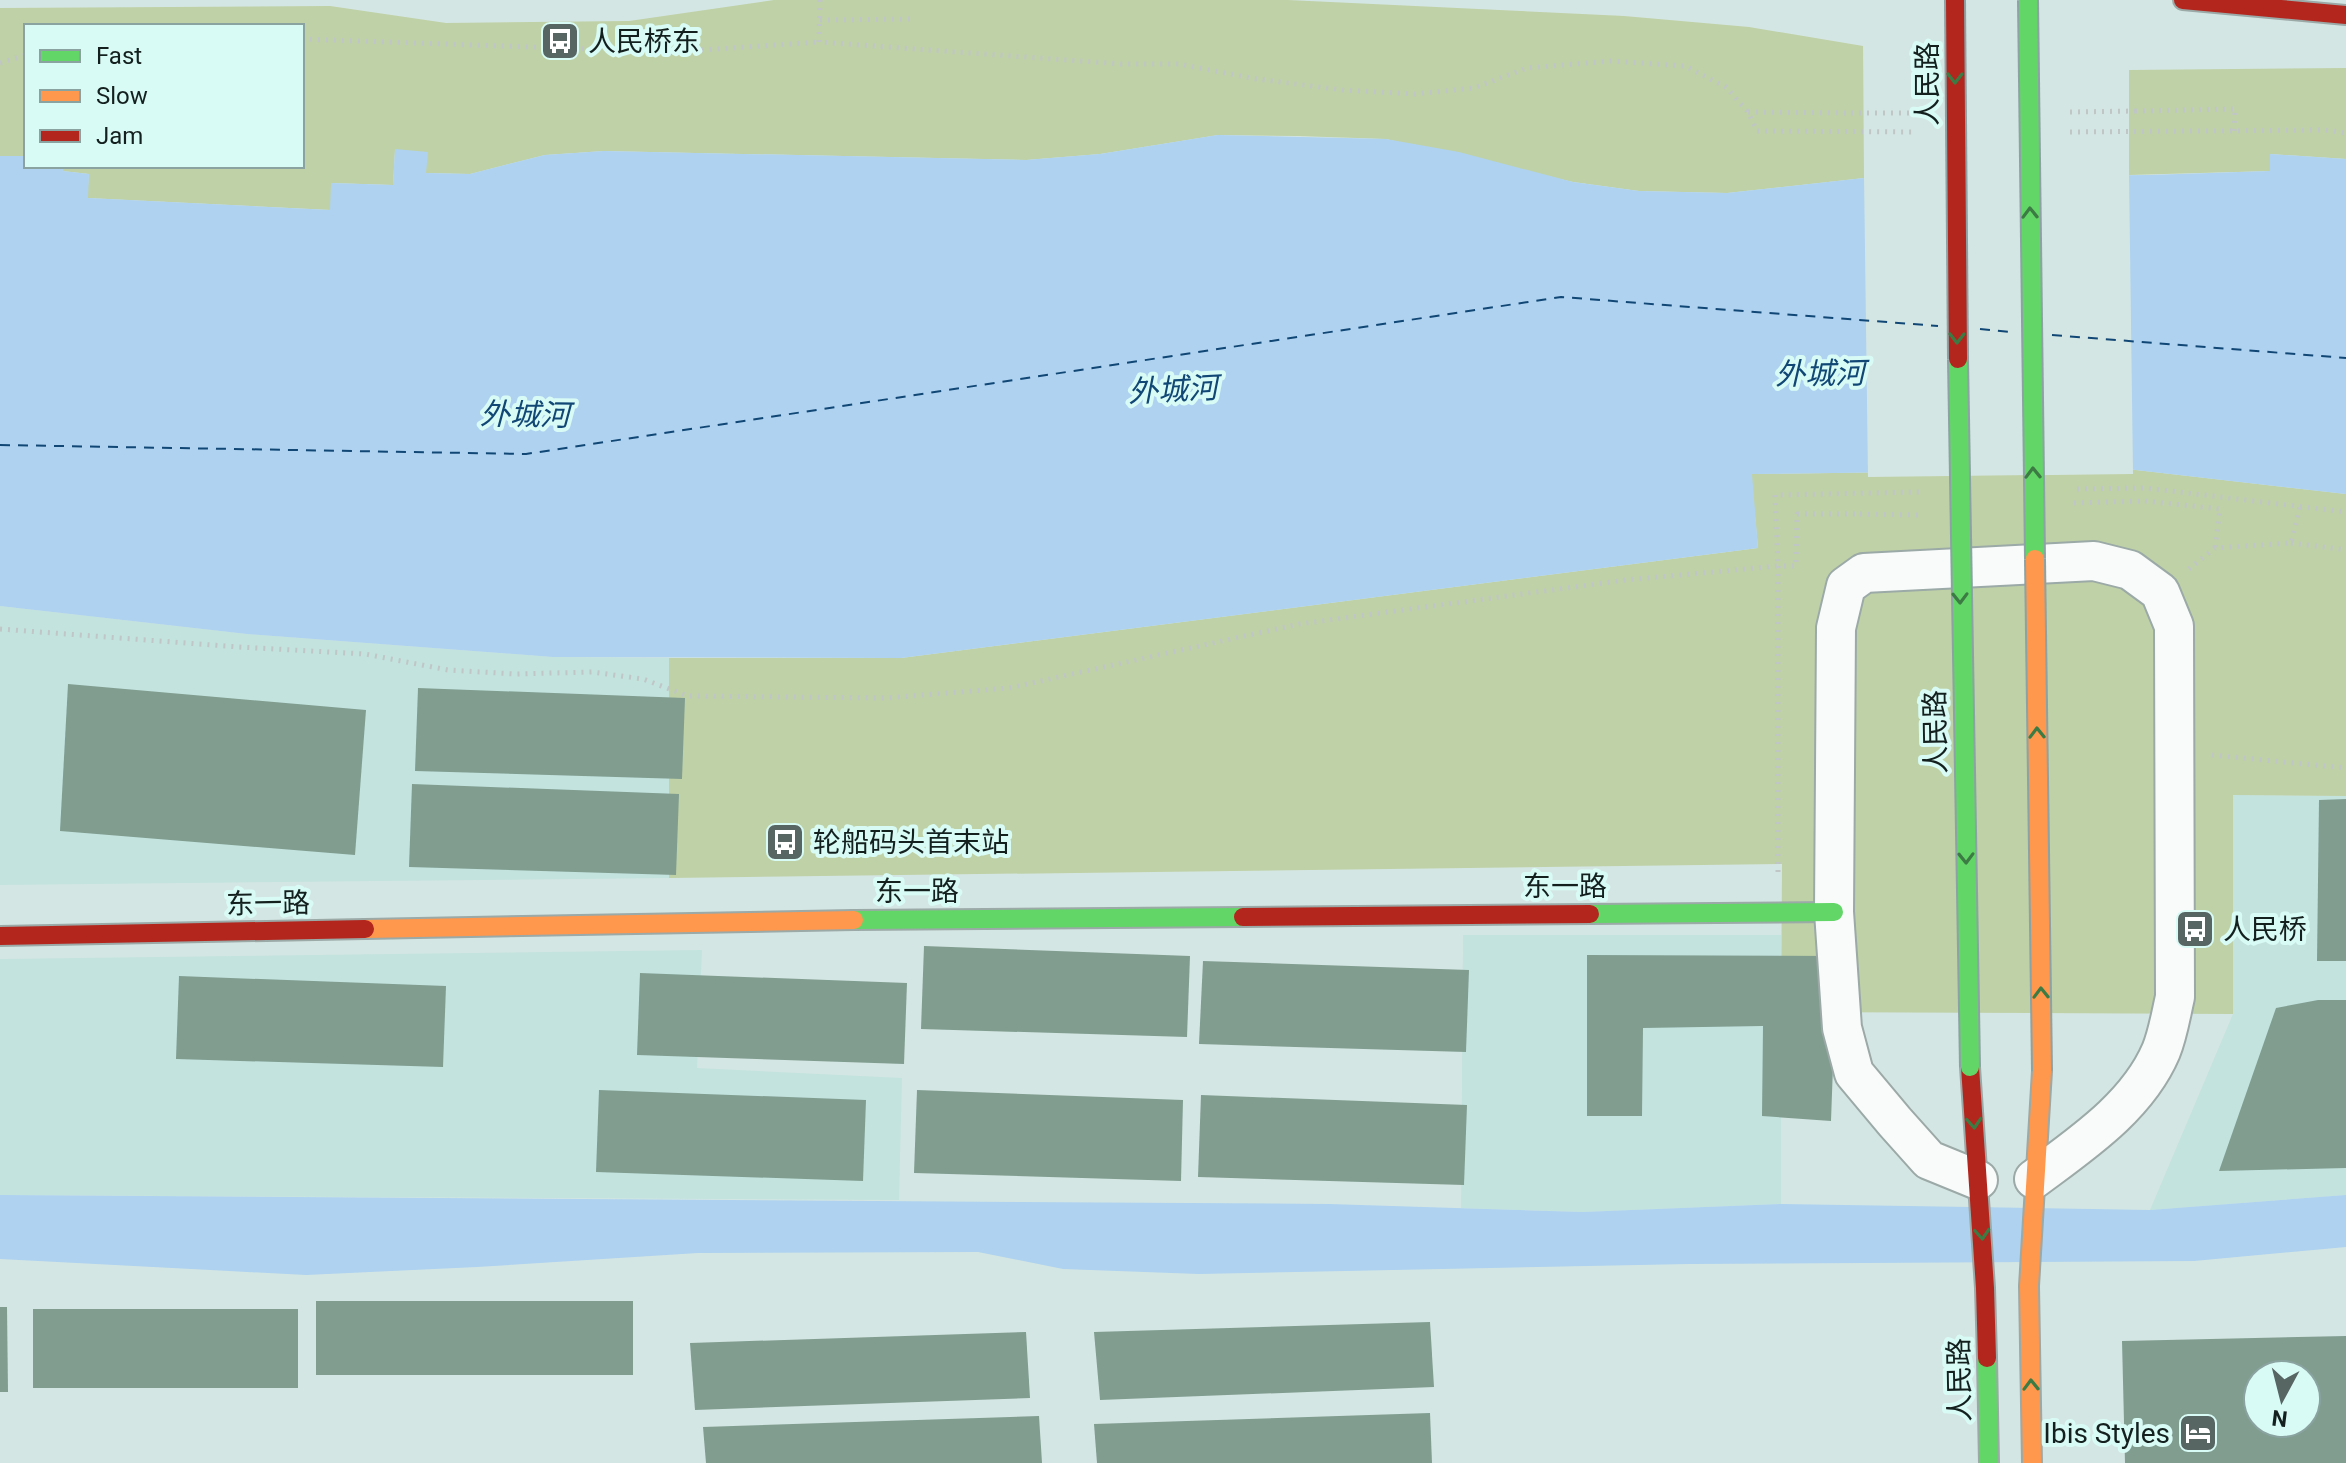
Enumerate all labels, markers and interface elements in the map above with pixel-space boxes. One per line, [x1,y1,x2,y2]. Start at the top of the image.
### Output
bus stop icon: 人民桥东 [539,20,581,62]
legend [24,24,304,168]
place label: 人民桥东 [588,25,700,58]
text: Fast [96,42,142,70]
street label: 人民路 [1911,42,1944,126]
one-way arrow [1946,72,1964,85]
text: Slow [96,82,148,110]
text: Jam [96,122,143,150]
one-way arrow [2021,206,2039,219]
one-way arrow [1948,332,1966,345]
water label: 外城河 [1775,355,1870,392]
water label: 外城河 [1127,369,1224,409]
water label: 外城河 [480,396,575,433]
one-way arrow [2024,466,2041,479]
one-way arrow [1952,592,1969,605]
street label: 人民路 [1918,690,1953,774]
one-way arrow [2028,726,2045,739]
bus stop icon: 轮船码头首末站 [764,821,806,863]
place label: 轮船码头首末站 [813,826,1009,859]
one-way arrow [1957,852,1974,865]
street label: 东一路 [1523,870,1607,903]
street label: 东一路 [875,875,959,908]
street label: 东一路 [226,886,310,921]
bus stop icon: 人民桥 [2174,908,2216,950]
place label: 人民桥 [2223,913,2307,946]
one-way arrow [2032,986,2050,999]
one-way arrow [1965,1117,1982,1130]
one-way arrow [1973,1228,1990,1241]
street label: 人民路 [1942,1338,1977,1422]
north arrow [2242,1359,2322,1439]
one-way arrow [2022,1378,2040,1391]
text: N [2270,1405,2289,1432]
hotel icon: Ibis Styles [2177,1412,2219,1454]
place label: Ibis Styles [2043,1417,2170,1450]

